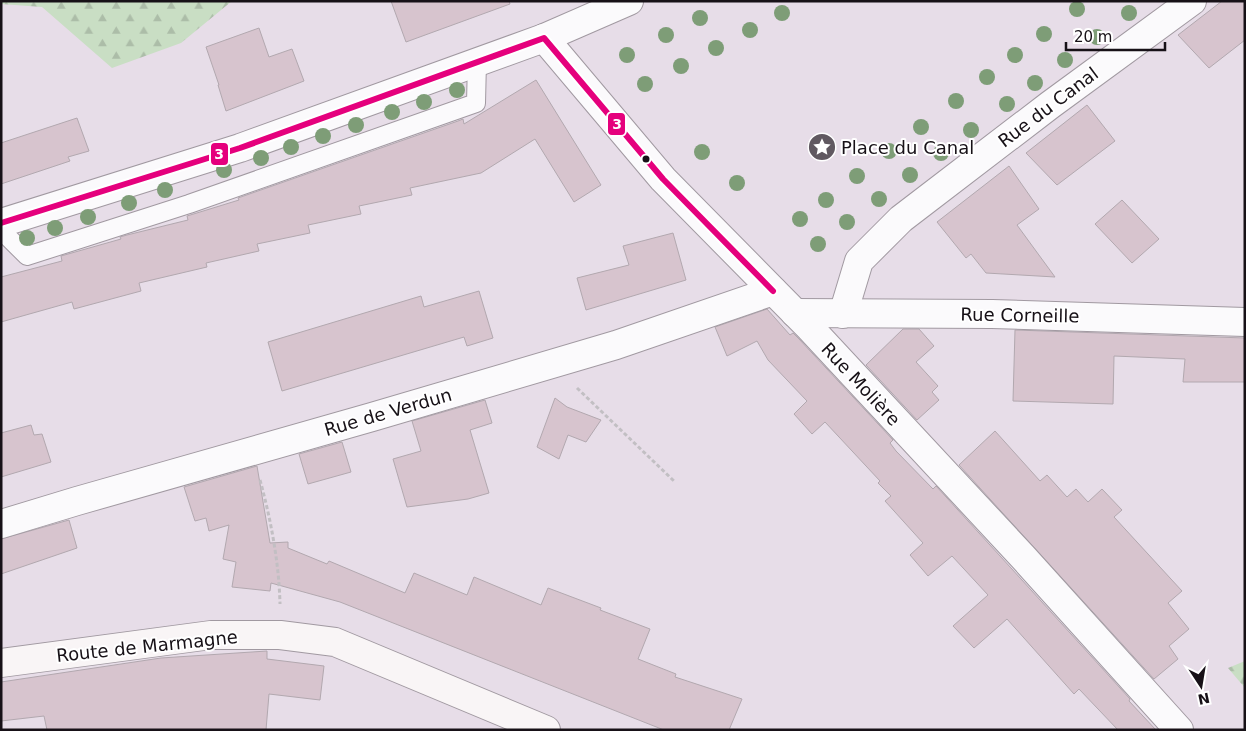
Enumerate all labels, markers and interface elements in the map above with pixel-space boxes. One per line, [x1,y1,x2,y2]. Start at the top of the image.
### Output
scale bar [1066,20,1165,52]
text: 20 m [1074,28,1112,46]
street label: Rue du Canal [994,63,1102,151]
line badge: 3 [607,112,626,136]
text: 3 [612,116,622,132]
place icon: Place du Canal [807,132,837,162]
place label: Place du Canal [841,137,974,158]
line badge: 3 [210,142,229,166]
text: 3 [214,146,224,162]
unlabelled marker [641,154,651,164]
street label: Rue Corneille [960,303,1080,327]
street label: Rue Molière [817,338,905,430]
street label: Rue de Verdun [322,384,454,440]
street label: Route de Marmagne [55,626,239,666]
north arrow [1176,661,1226,711]
text: N [1196,690,1211,708]

